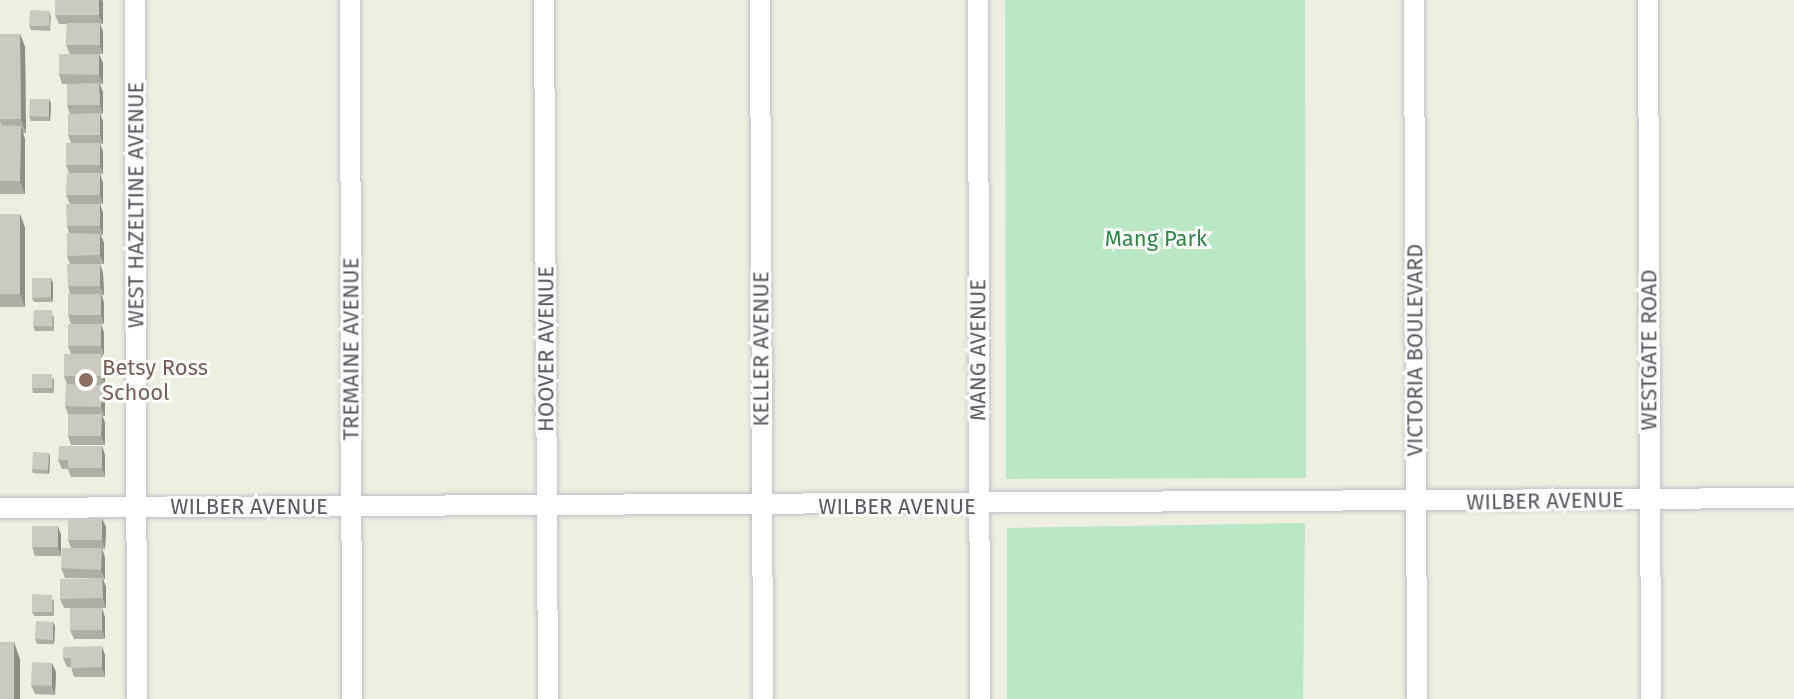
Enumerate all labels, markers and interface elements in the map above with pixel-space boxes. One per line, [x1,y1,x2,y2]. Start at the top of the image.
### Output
street label: WEST HAZELTINE AVENUE [123,82,149,328]
park label: Mang Park [1105,226,1207,252]
street label: VICTORIA BOULEVARD [1402,244,1428,456]
street label: TREMAINE AVENUE [338,258,364,440]
street label: HOOVER AVENUE [533,266,559,432]
street label: WESTGATE ROAD [1636,269,1662,431]
street label: KELLER AVENUE [748,271,774,427]
street label: MANG AVENUE [965,279,991,421]
place label: Betsy Ross School [102,354,208,406]
marker: Betsy Ross School [77,371,95,389]
street label: WILBER AVENUE [1466,486,1624,516]
street label: WILBER AVENUE [170,494,328,520]
street label: WILBER AVENUE [818,494,976,520]

